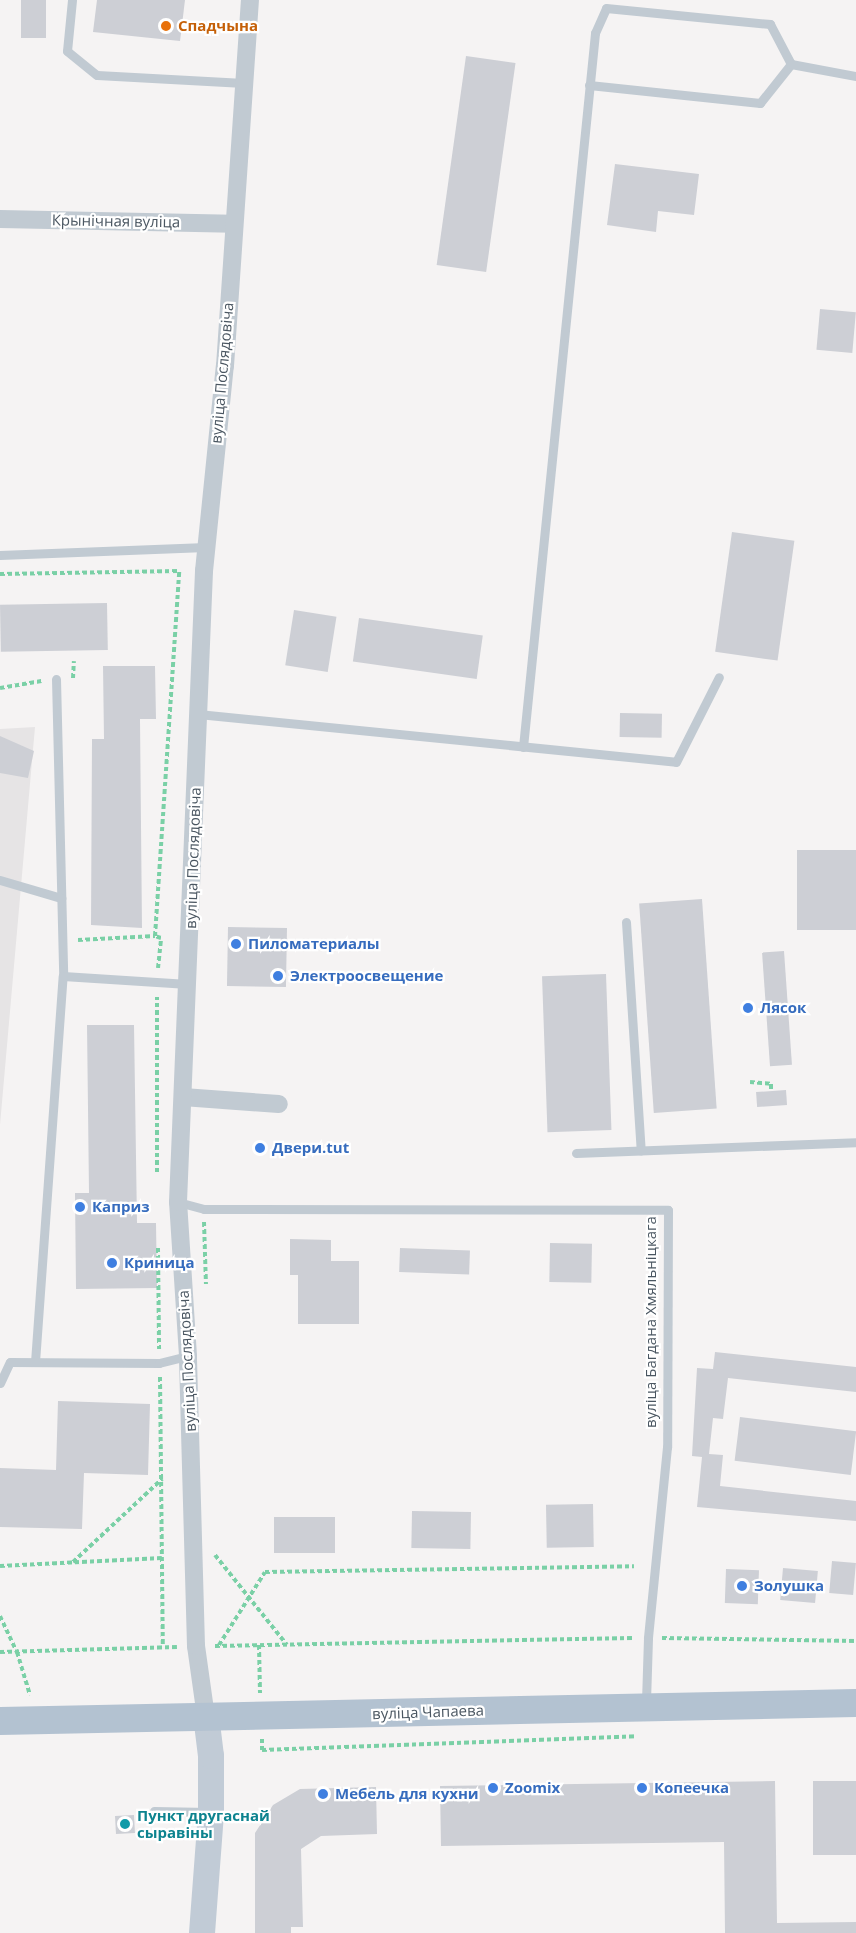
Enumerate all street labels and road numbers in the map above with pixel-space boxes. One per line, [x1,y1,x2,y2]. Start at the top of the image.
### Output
street label: Крынічная вуліца [52,211,180,231]
street label: вуліца Послядовіча [207,302,237,444]
street label: вуліца Послядовіча [182,787,204,929]
street label: вуліца Багдана Хмяльніцкага [642,1216,660,1428]
street label: вуліца Послядовіча [174,1290,200,1432]
street label: вуліца Чапаева [372,1701,484,1723]

